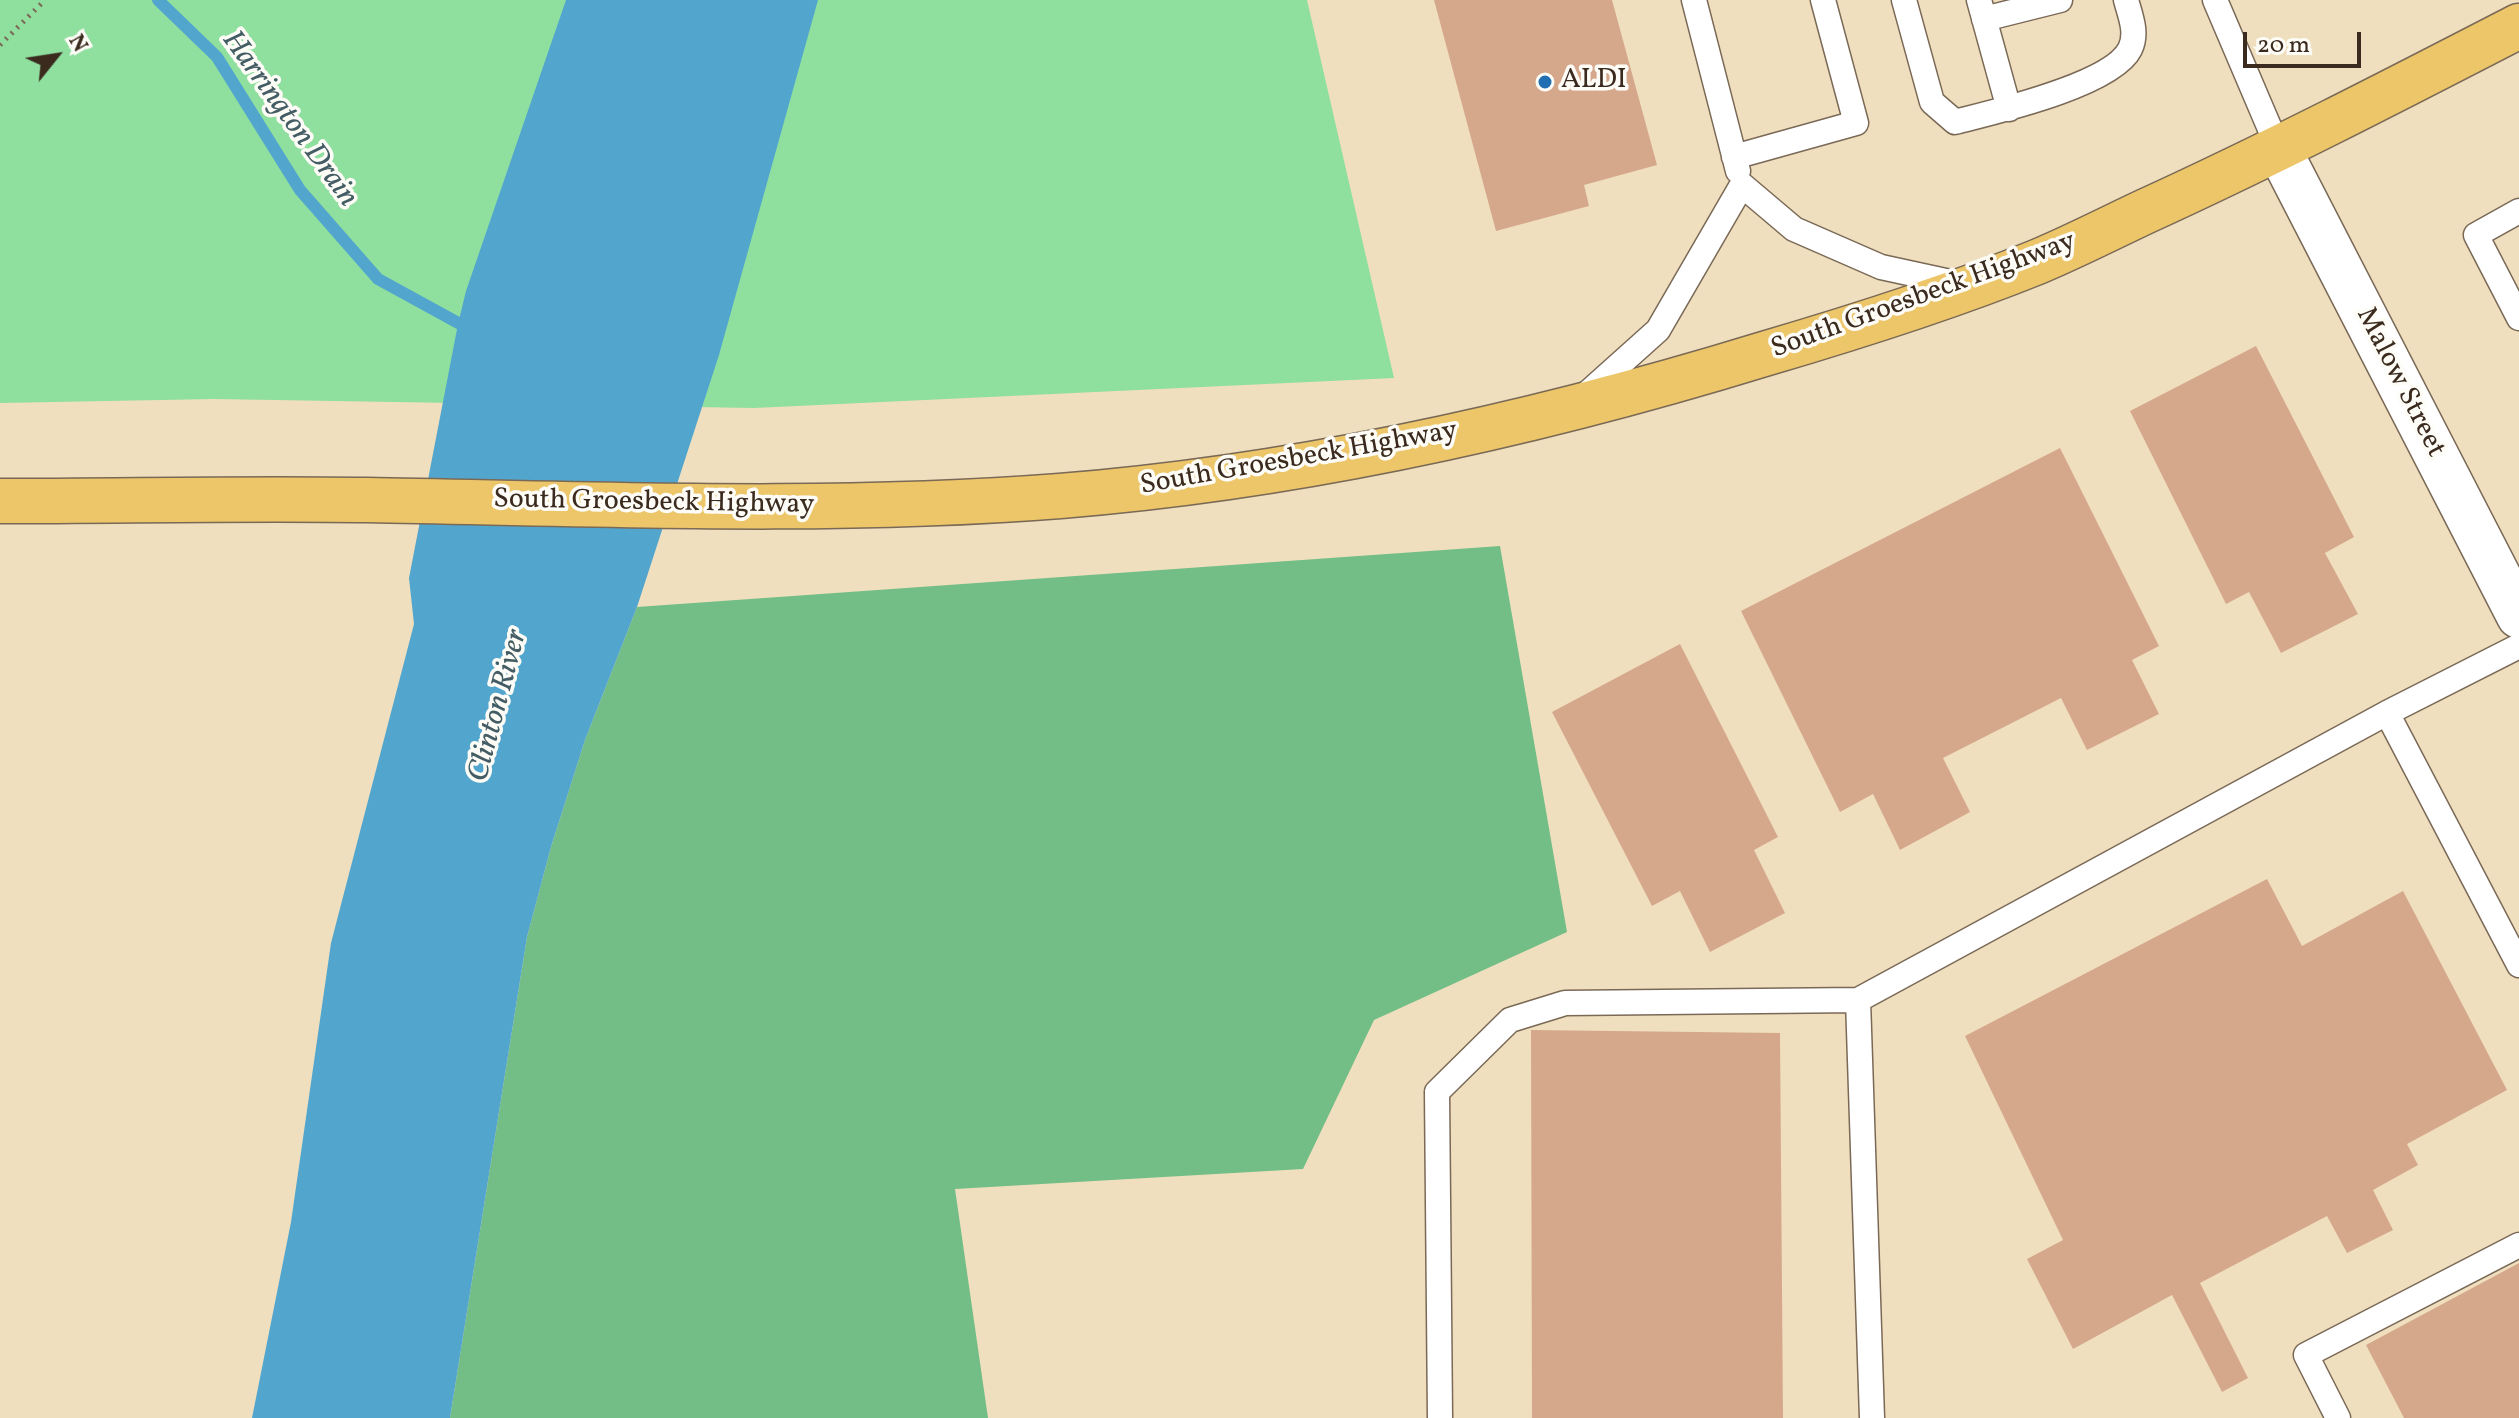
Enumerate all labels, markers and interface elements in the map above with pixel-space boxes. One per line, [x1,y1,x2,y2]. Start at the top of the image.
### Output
north arrow [16,16,96,96]
scale bar [2247,16,2365,66]
water label: Harrington Drain [212,25,364,215]
text: N [60,29,95,58]
text: 20 m [2257,29,2310,63]
place label: ALDI [1561,65,1627,99]
marker: ALDI [1536,73,1554,91]
street label: South Groesbeck Highway [1767,226,2081,368]
street label: Malow Street [2347,302,2451,464]
street label: South Groesbeck Highway [1138,416,1460,504]
street label: South Groesbeck Highway [493,484,815,524]
water label: Clinton River [462,626,538,786]

